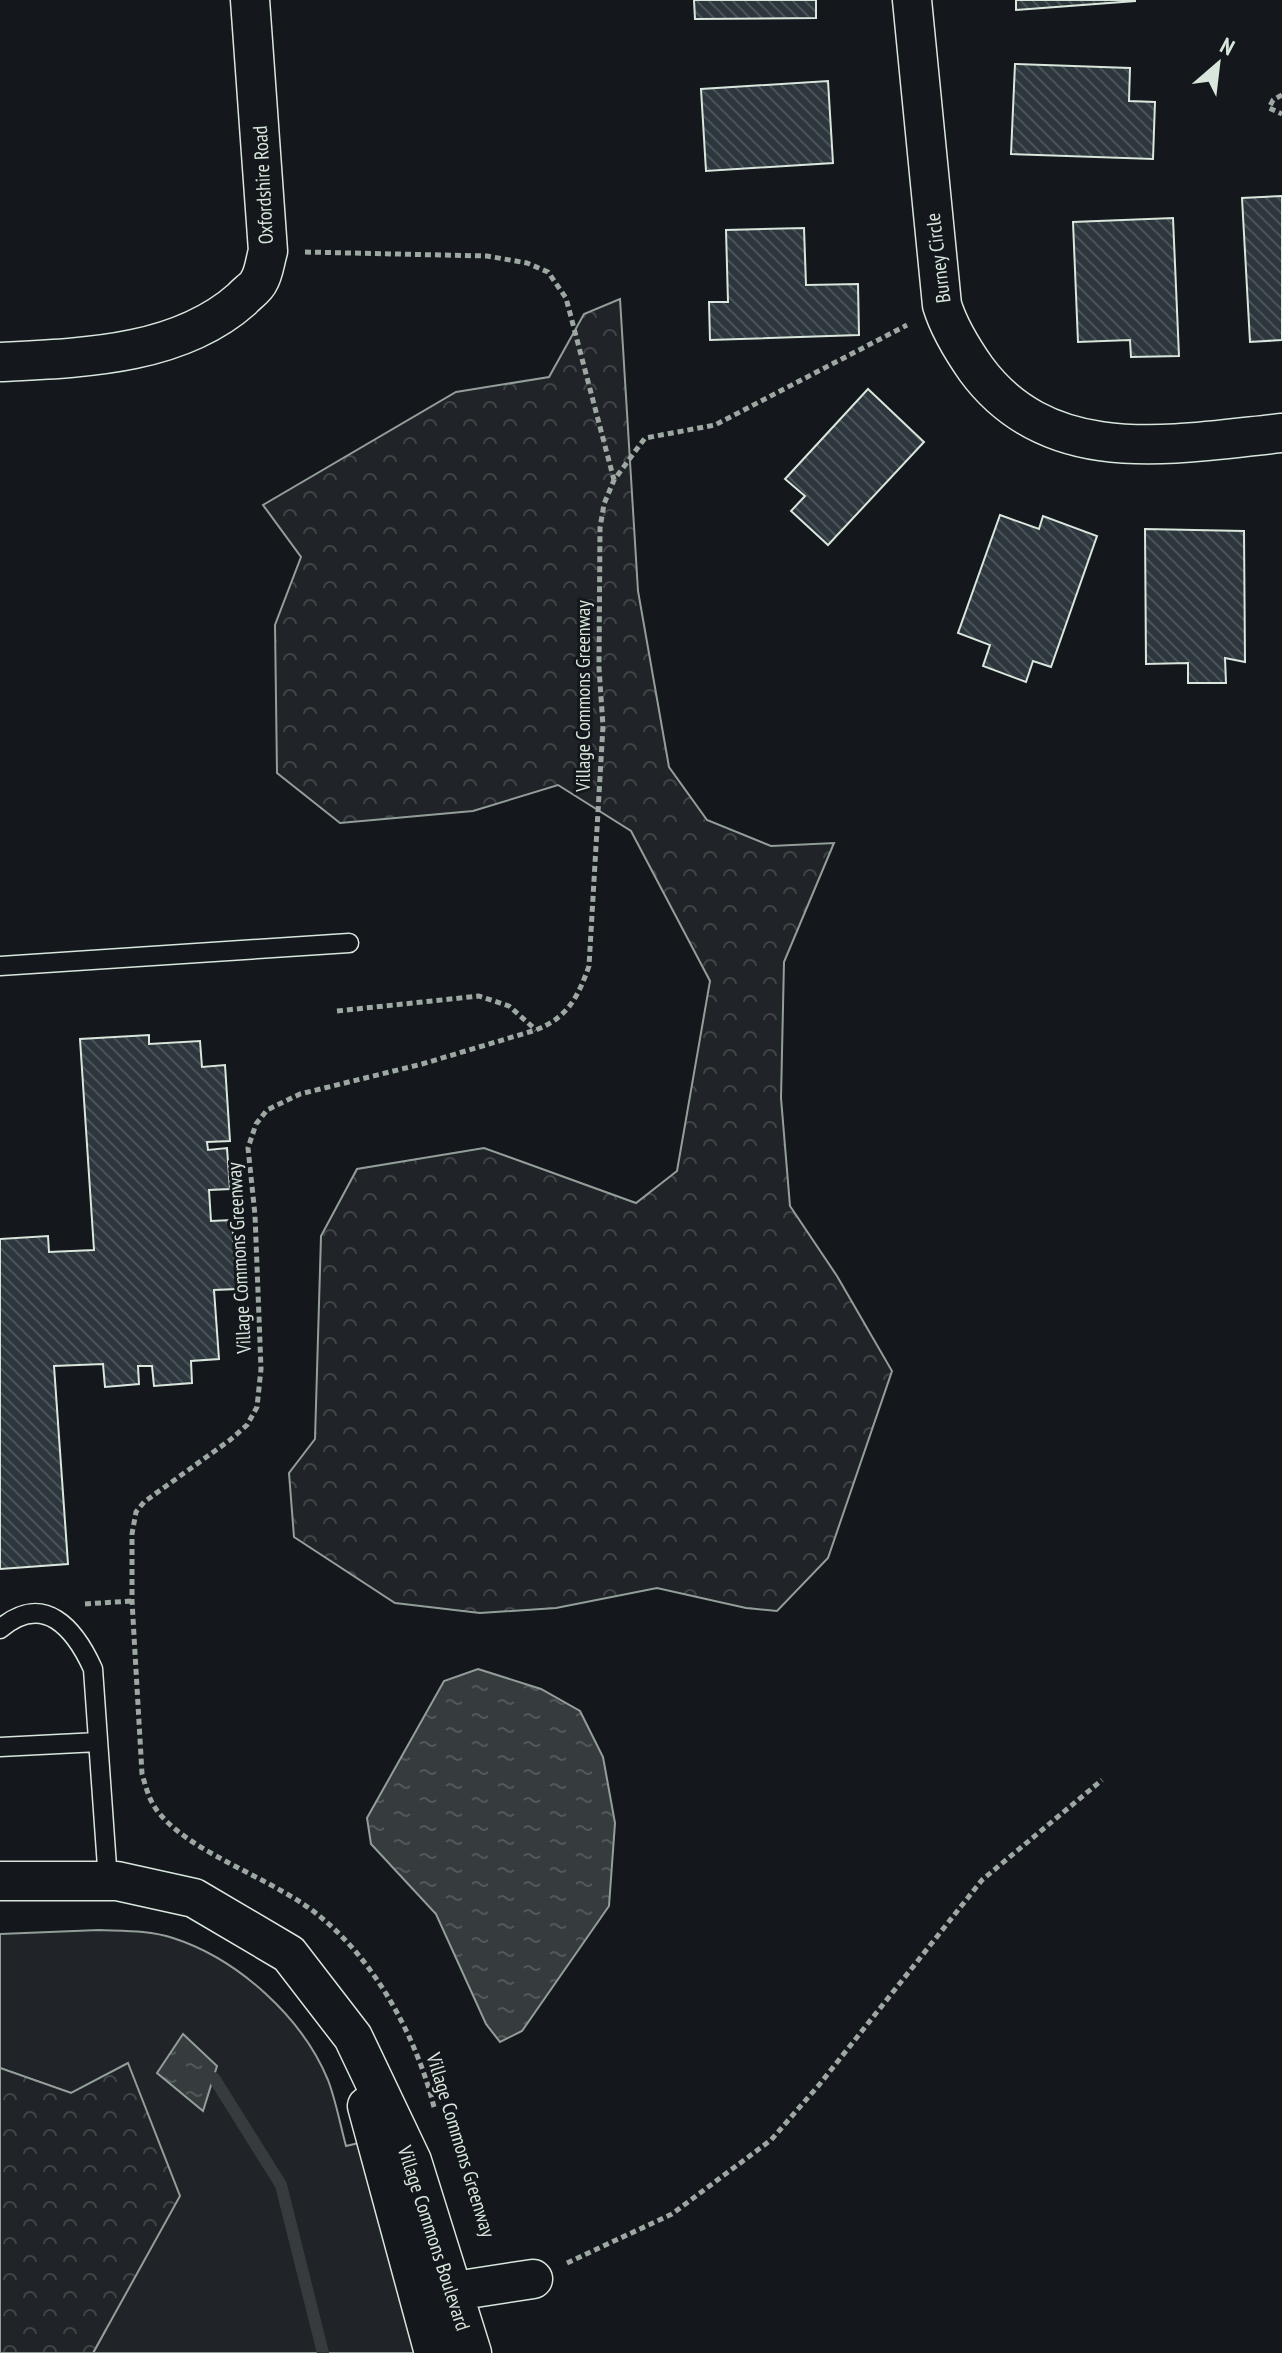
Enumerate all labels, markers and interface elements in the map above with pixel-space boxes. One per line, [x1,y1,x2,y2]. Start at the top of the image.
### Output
north arrow [1178,24,1258,104]
text: N [1216,31,1239,61]
street label: Oxfordshire Road [247,125,279,245]
street label: Burney Circle [920,212,956,304]
street label: Village Commons Greenway [570,600,596,793]
street label: Village Commons Greenway [221,1161,257,1355]
street label: Village Commons Greenway [420,2049,502,2241]
street label: Village Commons Boulevard [392,2141,476,2334]

